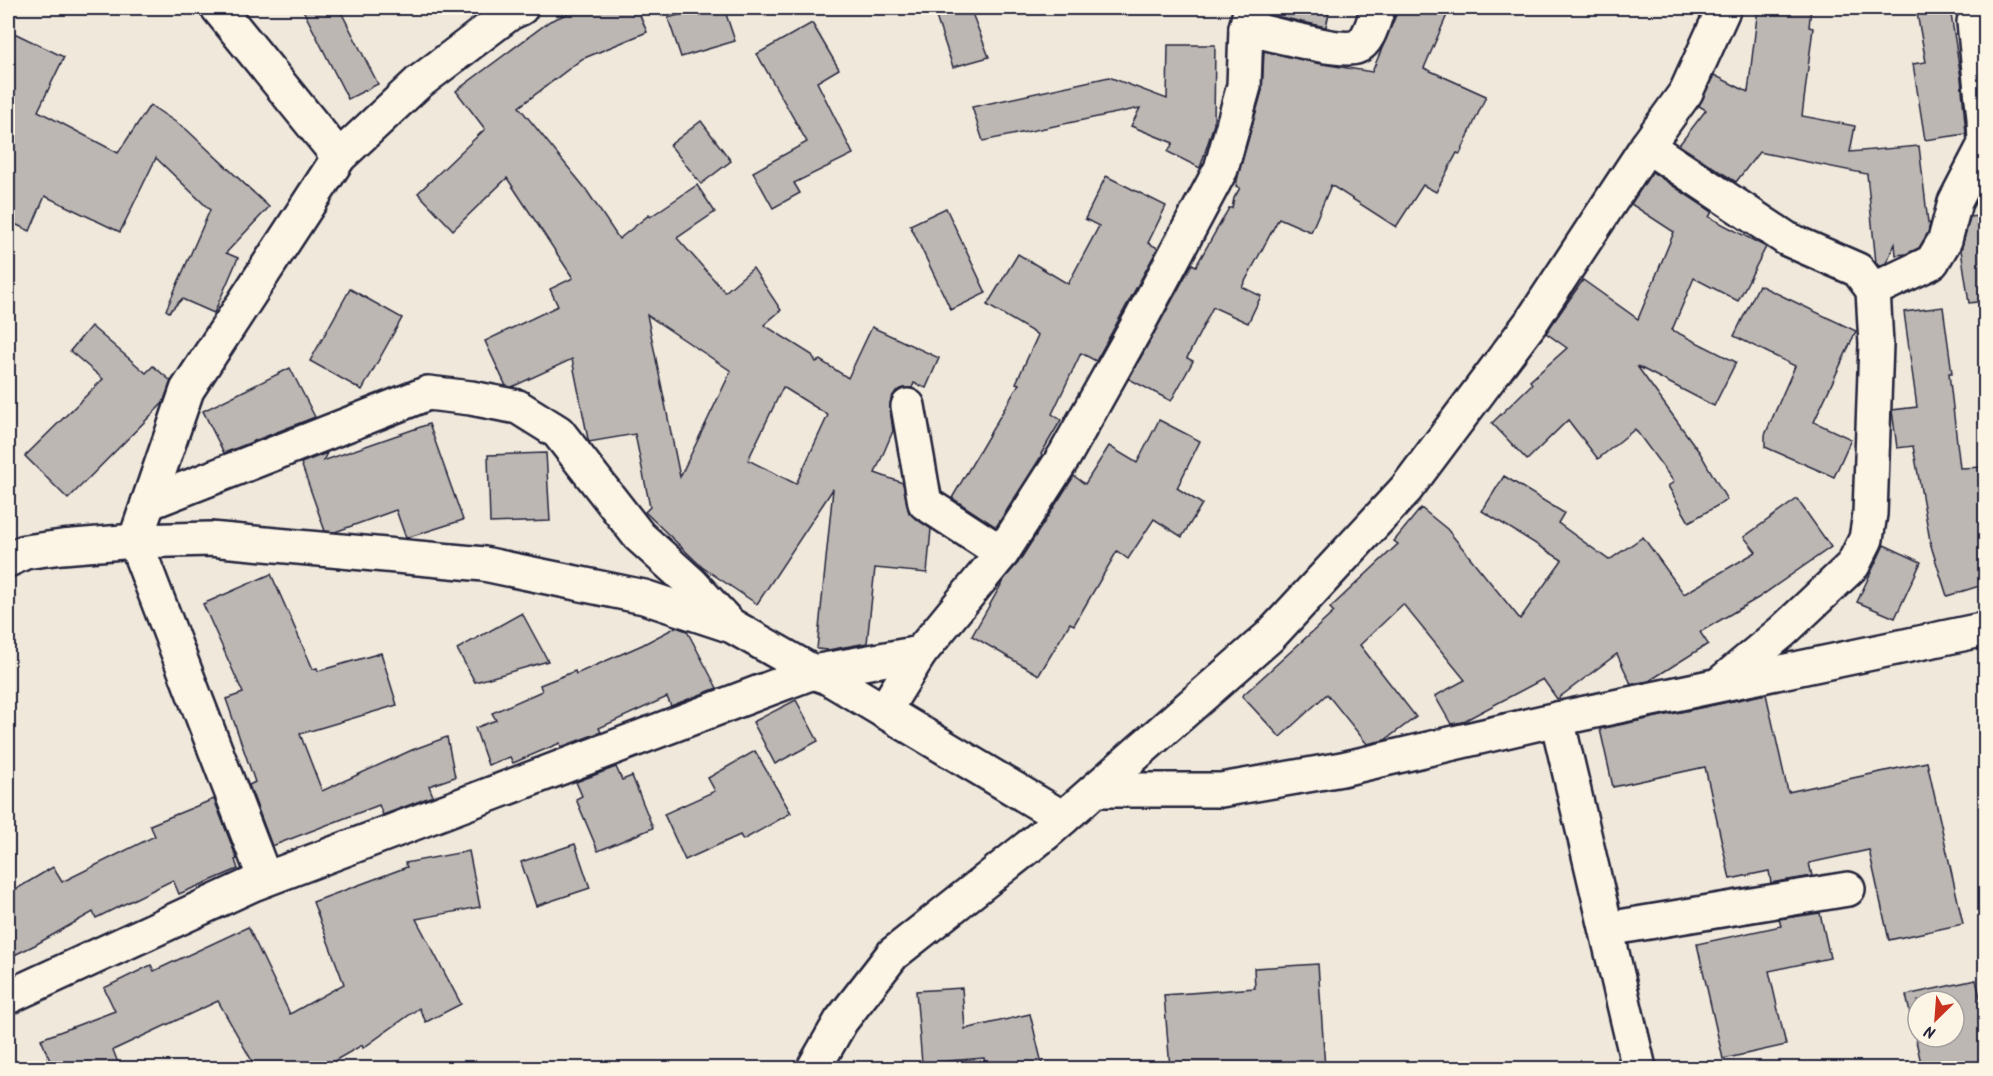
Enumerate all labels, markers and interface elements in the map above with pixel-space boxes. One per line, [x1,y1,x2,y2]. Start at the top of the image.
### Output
north arrow [1906,989,1966,1049]
text: N [1920,1018,1940,1045]

